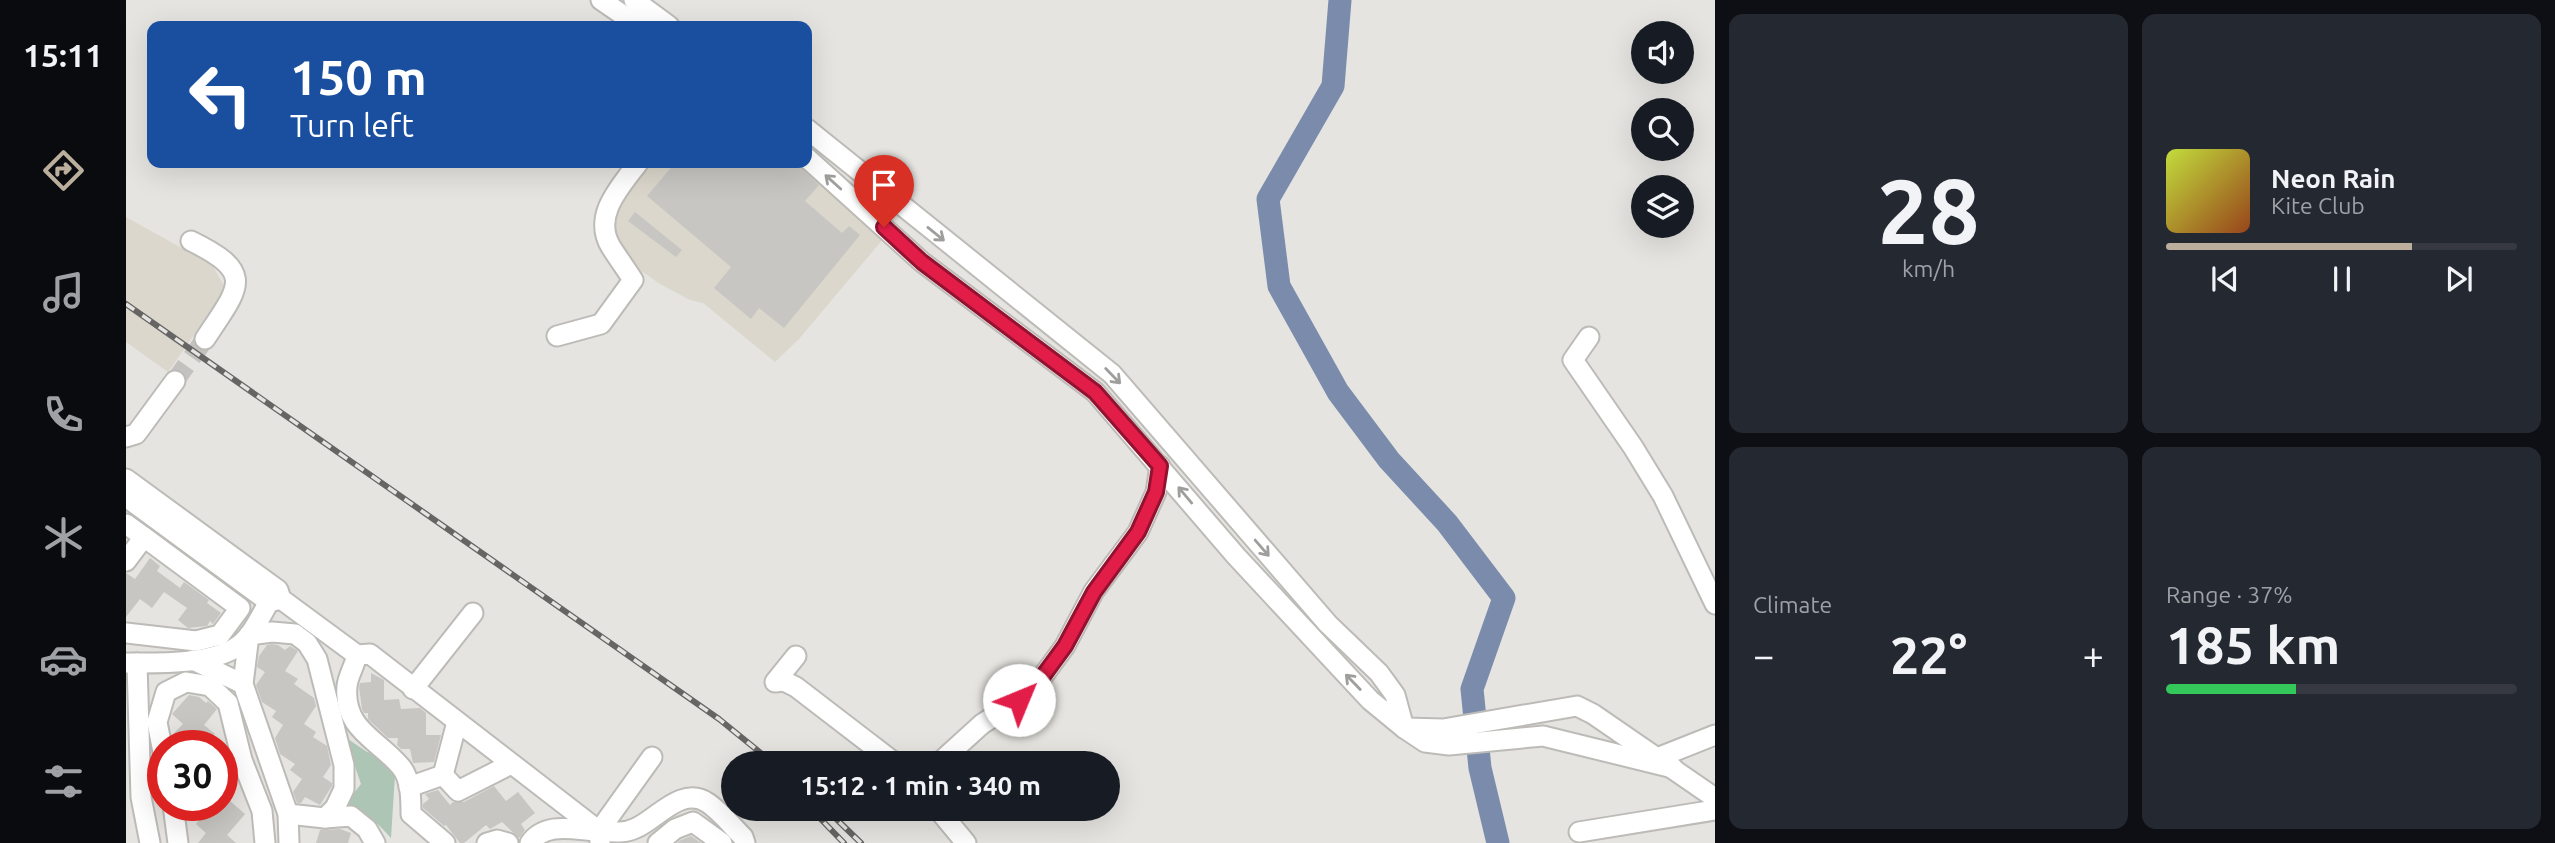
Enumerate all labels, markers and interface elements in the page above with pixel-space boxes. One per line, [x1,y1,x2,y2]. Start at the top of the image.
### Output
map controls [1631,21,1694,238]
button: sound [1631,21,1694,84]
text: 15:11 [23,37,103,73]
icon: left [175,49,266,140]
text: 150 m [290,49,427,104]
button: search [1631,98,1694,161]
text: Turn left [290,107,414,143]
icon: directions [39,146,88,195]
pin [854,155,914,227]
text: 28 [1877,159,1980,261]
text: Neon Rain [2271,164,2396,193]
icon: arrive [865,166,903,204]
one-way arrow [824,174,842,190]
button: layers [1631,175,1694,238]
text: Kite Club [2271,193,2365,218]
one-way arrow [926,226,944,242]
text: km/h [1902,256,1955,281]
icon: previous [2206,260,2244,298]
icon: pause [2323,260,2361,298]
icon: next [2440,260,2478,298]
icon: music [39,268,88,317]
one-way arrow [1105,368,1122,385]
icon: phone [39,390,88,439]
one-way arrow [1177,486,1193,504]
icon: climate [39,513,88,562]
one-way arrow [1254,539,1270,557]
text: Range · 37% [2166,582,2293,607]
text: Climate [1753,592,1832,617]
text: 185 km [2166,616,2340,674]
text: 22° [1890,626,1967,684]
text: − [1753,634,1774,676]
text: + [2083,634,2104,676]
icon: car [39,635,88,684]
position arrow [982,663,1056,737]
one-way arrow [1345,674,1362,691]
speed limit sign: 30 [147,730,238,821]
icon: filters [39,757,88,806]
text: 15:12 · 1 min · 340 m [800,771,1041,800]

